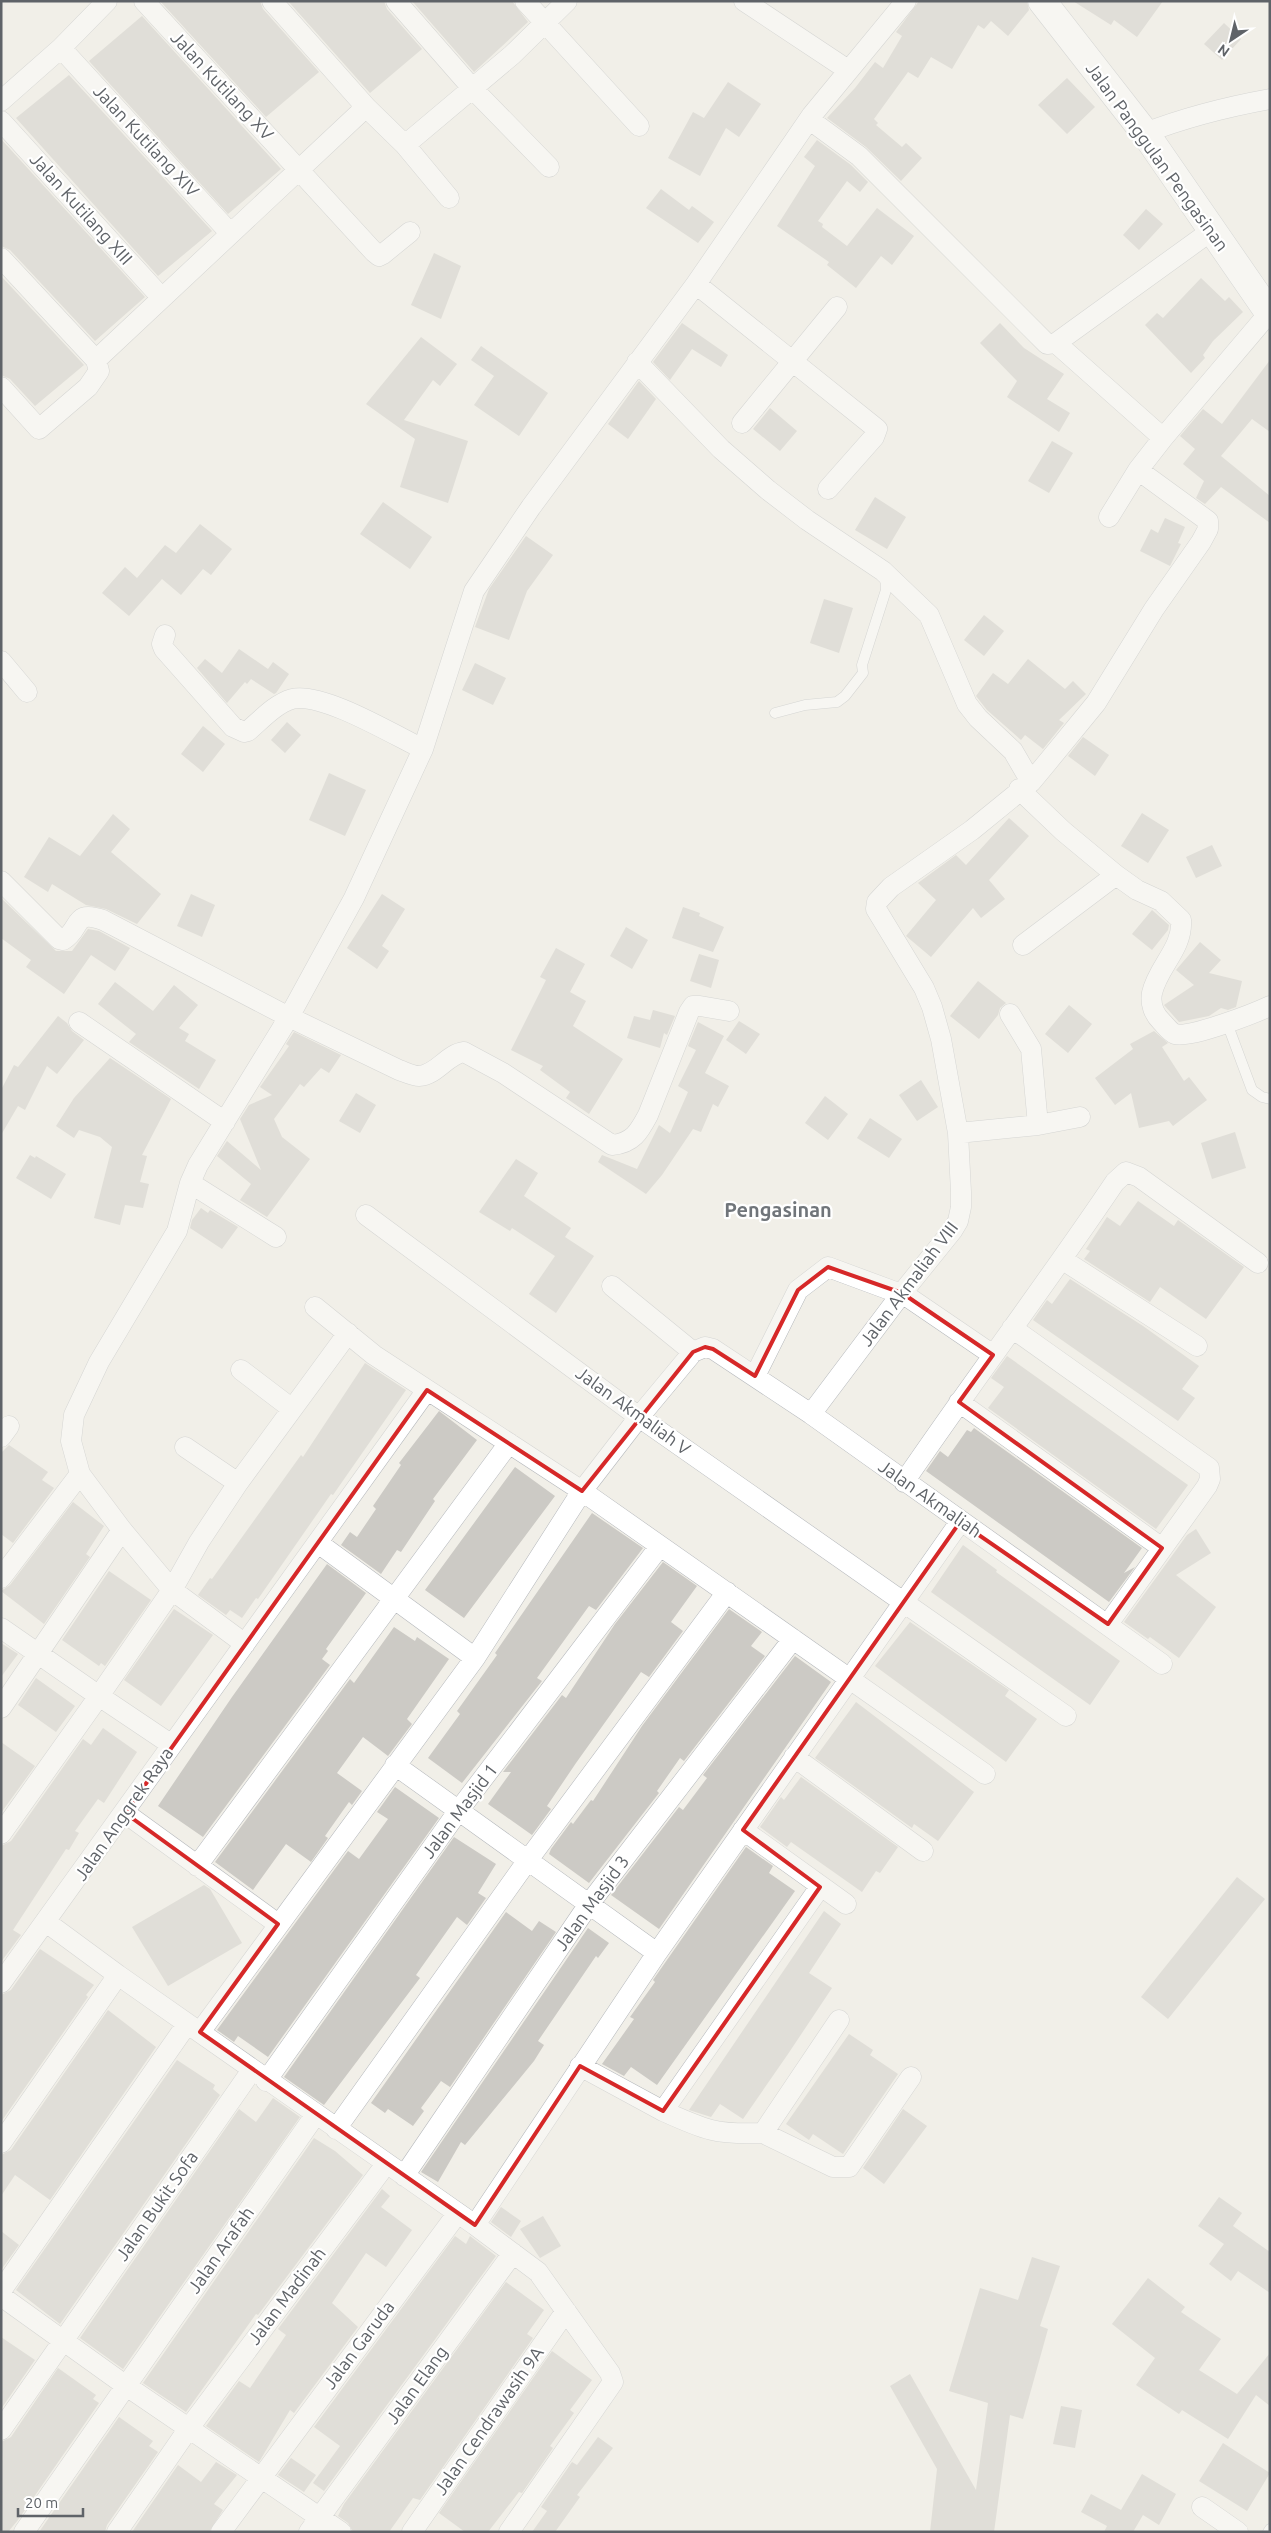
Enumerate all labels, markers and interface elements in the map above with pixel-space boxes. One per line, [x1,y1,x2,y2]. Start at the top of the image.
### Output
north arrow [1206,15,1256,65]
street label: Jalan Kutilang XV [167,27,278,144]
text: N [1215,41,1232,60]
street label: Jalan Panggulan Pengasinan [1083,58,1233,255]
street label: Jalan Kutilang XIV [90,80,204,201]
street label: Jalan Kutilang XIII [27,149,137,268]
district label: Pengasinan [724,1198,832,1221]
street label: Jalan Akmaliah VIII [855,1217,961,1349]
street label: Jalan Akmaliah V [573,1362,695,1459]
street label: Jalan Akmaliah [875,1455,986,1541]
street label: Jalan Anggrek Raya [70,1743,177,1884]
street label: Jalan Masjid 1 [417,1759,501,1861]
street label: Jalan Masjid 3 [550,1851,632,1954]
street label: Jalan Bukit Sofa [111,2147,201,2264]
street label: Jalan Arafah [183,2202,257,2296]
street label: Jalan Madinah [243,2243,329,2348]
street label: Jalan Garuda [319,2297,398,2392]
street label: Jalan Elang [381,2342,451,2427]
street label: Jalan Cendrawasih 9A [430,2342,547,2498]
scale bar [18,2486,82,2518]
text: 20 m [25,2494,58,2511]

